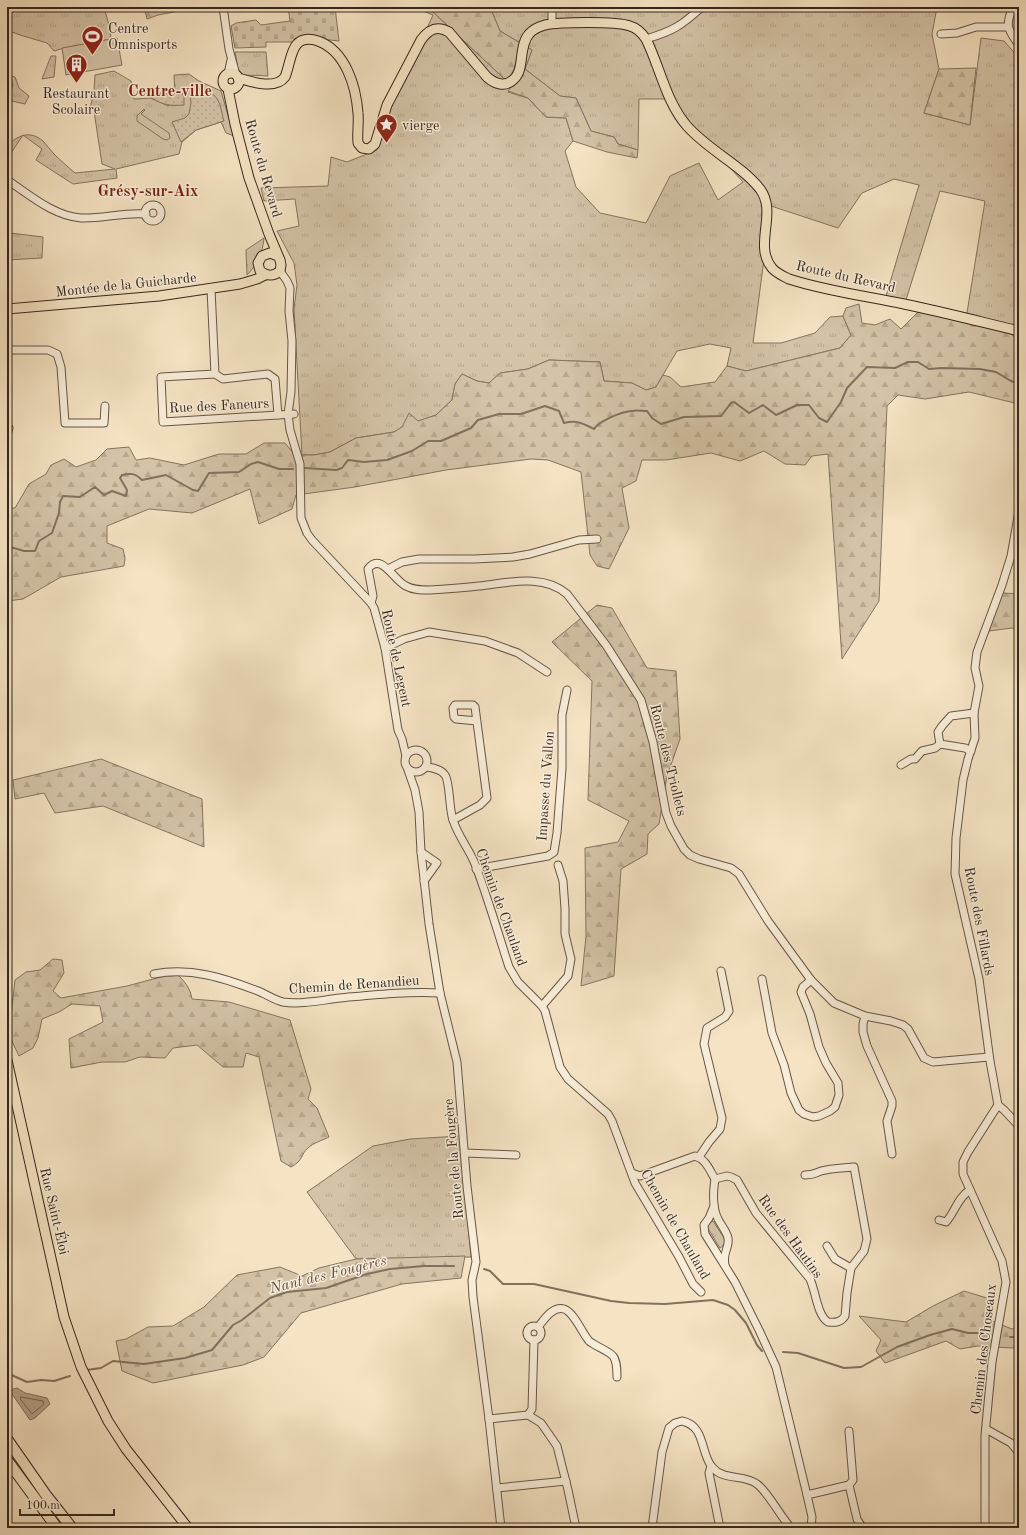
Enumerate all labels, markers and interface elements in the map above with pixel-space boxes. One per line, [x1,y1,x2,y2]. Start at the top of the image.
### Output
place label: Centre Omnisports [108,22,177,52]
sports icon: Centre Omnisports [79,23,105,56]
building icon: Restaurant Scolaire [63,52,89,85]
district label: Centre-ville [128,84,212,100]
place label: Restaurant Scolaire [43,87,110,117]
place icon: vierge [373,112,399,145]
street label: Route du Revard [242,117,284,219]
place label: vierge [402,119,439,133]
district label: Grésy-sur-Aix [98,184,198,200]
street label: Route du Revard [795,259,897,295]
street label: Montée de la Guicharde [55,271,197,299]
street label: Rue des Faneurs [169,396,270,416]
street label: Route de Legent [379,608,413,708]
street label: Route des Triollets [647,703,689,818]
street label: Impasse du Vallon [535,730,557,842]
street label: Chemin de Chauland [473,846,529,968]
street label: Route des Fillards [962,866,996,977]
street label: Chemin de Renandieu [288,973,420,997]
street label: Route de la Fougère [442,1098,466,1220]
street label: Rue Saint-Éloi [37,1166,74,1256]
street label: Chemin de Chauland [638,1167,712,1282]
street label: Rue des Hautins [755,1192,825,1281]
water label: Nant des Fougères [267,1254,388,1297]
street label: Chemin des Choseaux [969,1283,999,1415]
scale bar [20,1491,114,1517]
text: 100 m [26,1500,60,1512]

